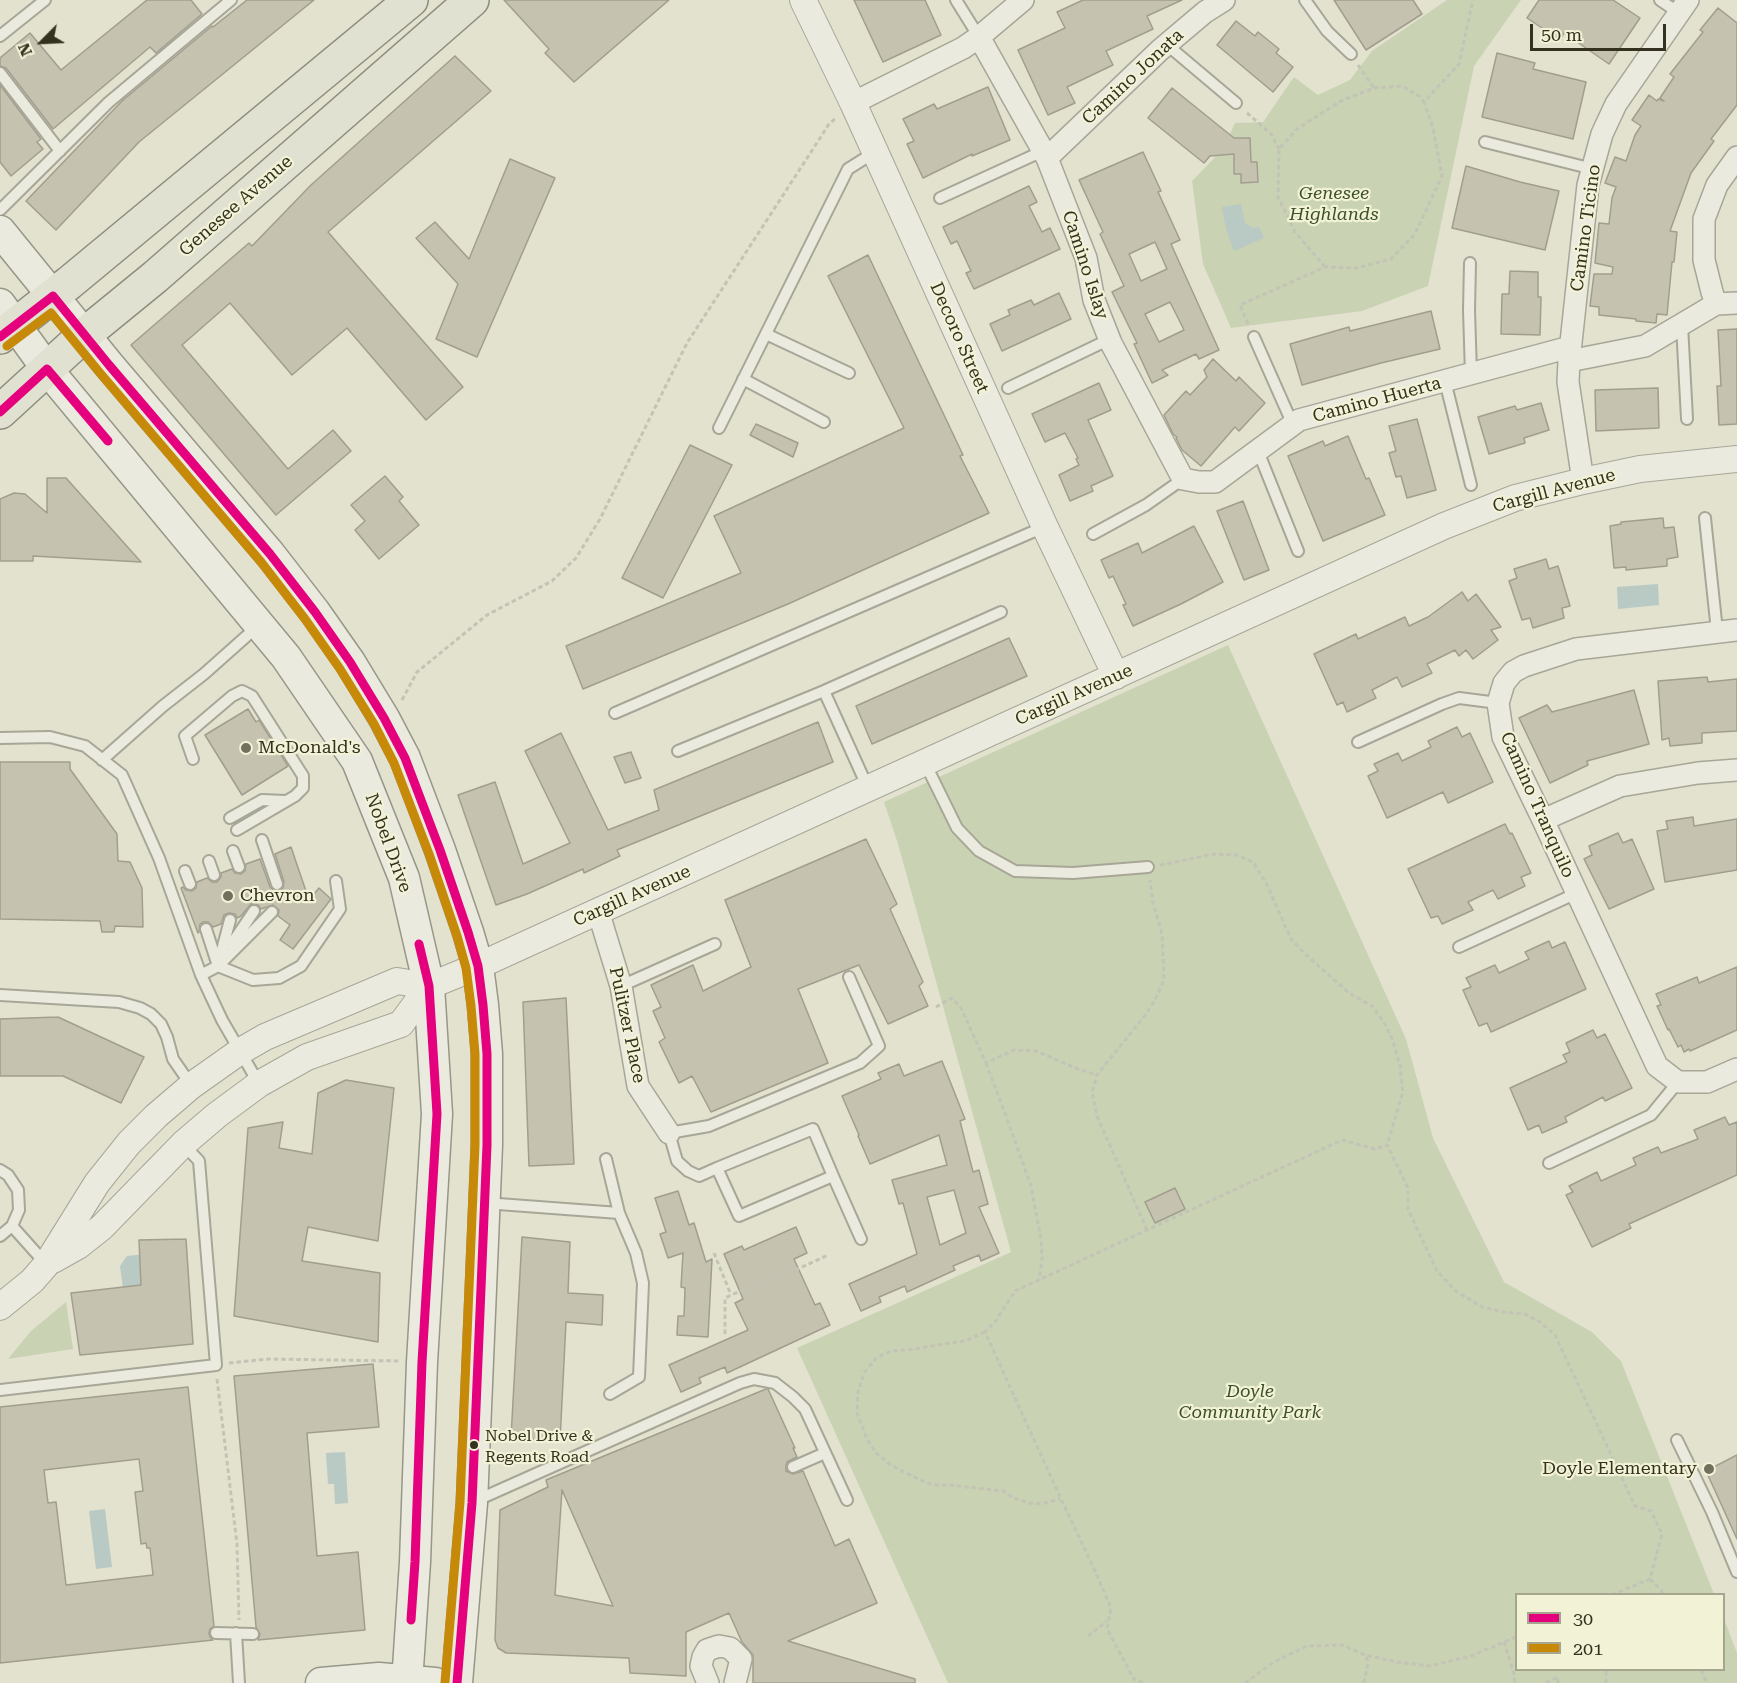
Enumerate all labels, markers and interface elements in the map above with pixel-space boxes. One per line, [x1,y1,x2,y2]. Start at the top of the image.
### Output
north arrow [12,12,72,72]
scale bar [1533,12,1670,50]
text: 50 m [1541,24,1582,45]
street label: Camino Jonata [1078,25,1188,129]
text: N [14,40,36,59]
street label: Genesee Avenue [175,151,297,261]
street label: Camino Ticino [1566,163,1606,293]
park label: Genesee Highlands [1289,183,1379,226]
street label: Camino Islay [1057,208,1113,322]
street label: Decoro Street [925,279,993,397]
street label: Camino Huerta [1310,372,1444,428]
street label: Cargill Avenue [1490,464,1618,518]
street label: Cargill Avenue [1012,660,1136,730]
street label: Camino Tranquilo [1495,729,1579,881]
place label: McDonald's [258,737,361,759]
marker: McDonald's [239,741,253,755]
street label: Nobel Drive [360,791,416,895]
street label: Cargill Avenue [570,861,694,931]
place label: Chevron [240,885,315,907]
marker: Chevron [221,889,235,903]
street label: Pulitzer Place [604,965,650,1085]
park label: Doyle Community Park [1179,1381,1321,1424]
place label: Nobel Drive & Regents Road [485,1426,593,1464]
marker: Nobel Drive & Regents Road [468,1439,480,1451]
place label: Doyle Elementary [1542,1458,1697,1480]
marker: Doyle Elementary [1702,1462,1716,1476]
legend [1515,1593,1725,1671]
text: 30 [1573,1608,1593,1629]
text: 201 [1573,1638,1603,1659]

